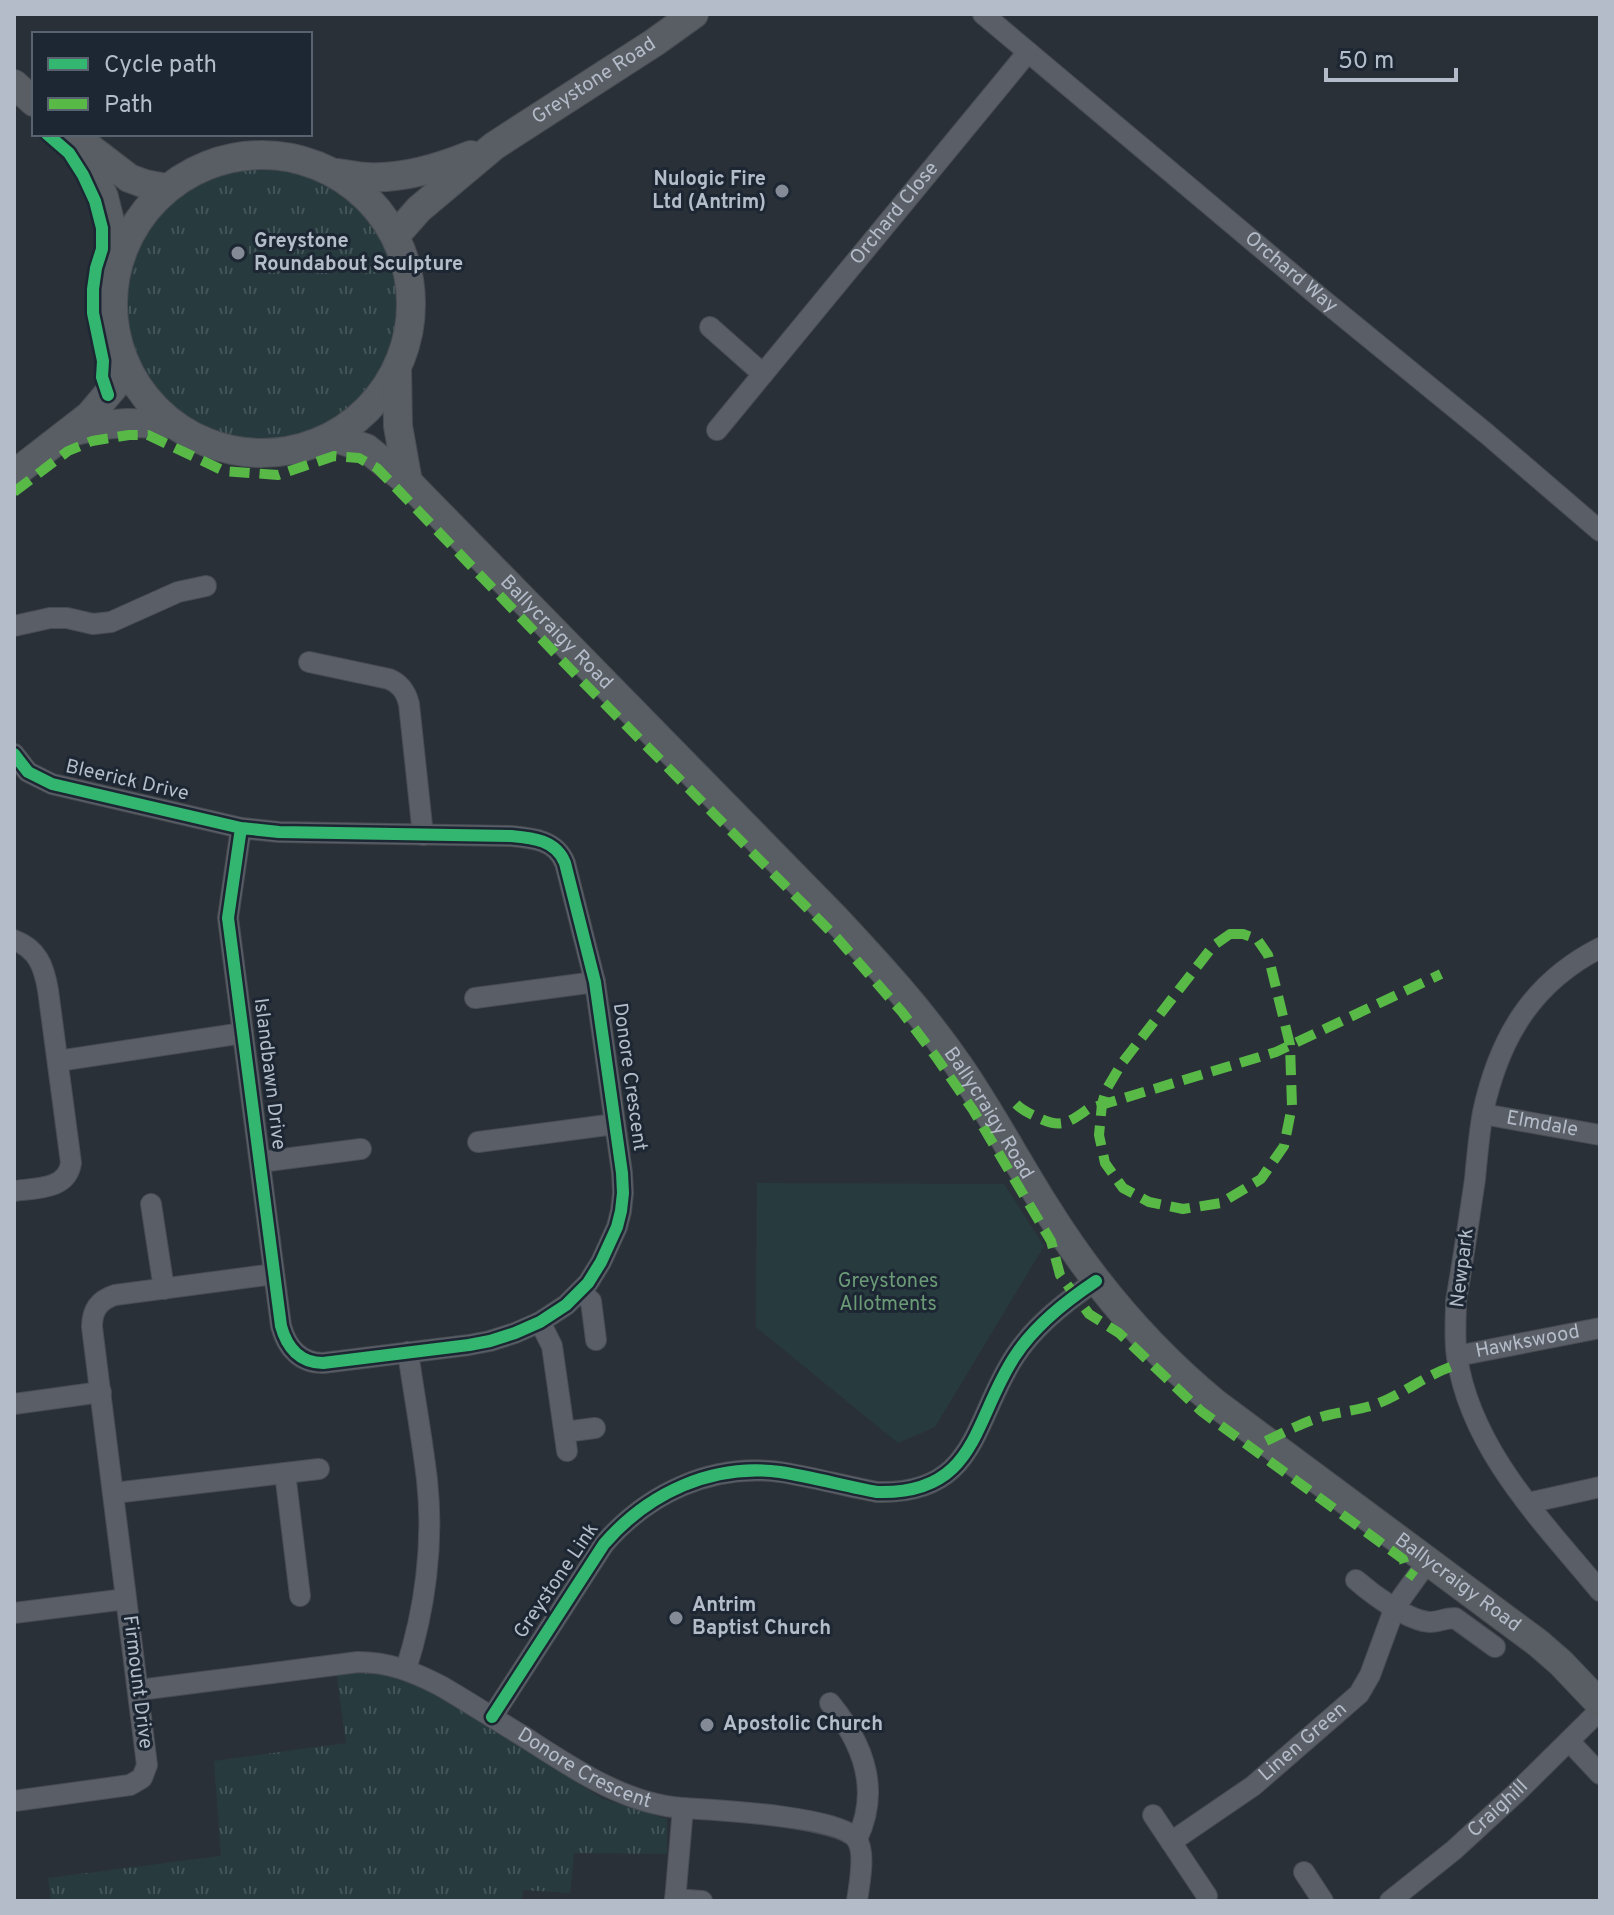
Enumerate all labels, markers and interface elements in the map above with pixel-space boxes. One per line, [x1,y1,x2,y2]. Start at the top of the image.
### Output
legend [32,32,312,136]
street label: Greystone Road [527,32,661,131]
scale bar [1326,32,1456,82]
text: 50 m [1338,47,1394,77]
text: Cycle path [104,51,217,81]
text: Path [104,91,153,121]
street label: Orchard Close [845,157,945,271]
place label: Nulogic Fire Ltd (Antrim) [652,167,766,216]
marker: Nulogic Fire Ltd (Antrim) [773,182,791,200]
street label: Orchard Way [1238,226,1343,319]
place label: Greystone Roundabout Sculpture [254,229,463,278]
marker: Greystone Roundabout Sculpture [229,244,247,262]
street label: Ballycraigy Road [494,570,618,696]
street label: Bleerick Drive [63,754,191,808]
street label: Islandbawn Drive [247,997,291,1151]
street label: Donore Crescent [606,1001,652,1153]
street label: Ballycraigy Road [937,1042,1039,1185]
street label: Elmdale [1504,1105,1580,1144]
street label: Newpark [1445,1227,1481,1309]
park label: Greystones Allotments [838,1269,938,1318]
street label: Hawkswood [1473,1319,1582,1365]
street label: Greystone Link [509,1518,605,1644]
street label: Ballycraigy Road [1389,1528,1526,1639]
place label: Antrim Baptist Church [692,1593,831,1642]
marker: Antrim Baptist Church [667,1609,685,1627]
street label: Firmount Drive [116,1614,158,1750]
street label: Linen Green [1254,1697,1353,1788]
place label: Apostolic Church [723,1712,883,1738]
marker: Apostolic Church [698,1716,716,1734]
street label: Donore Crescent [512,1722,654,1815]
street label: Craighill [1462,1775,1534,1844]

